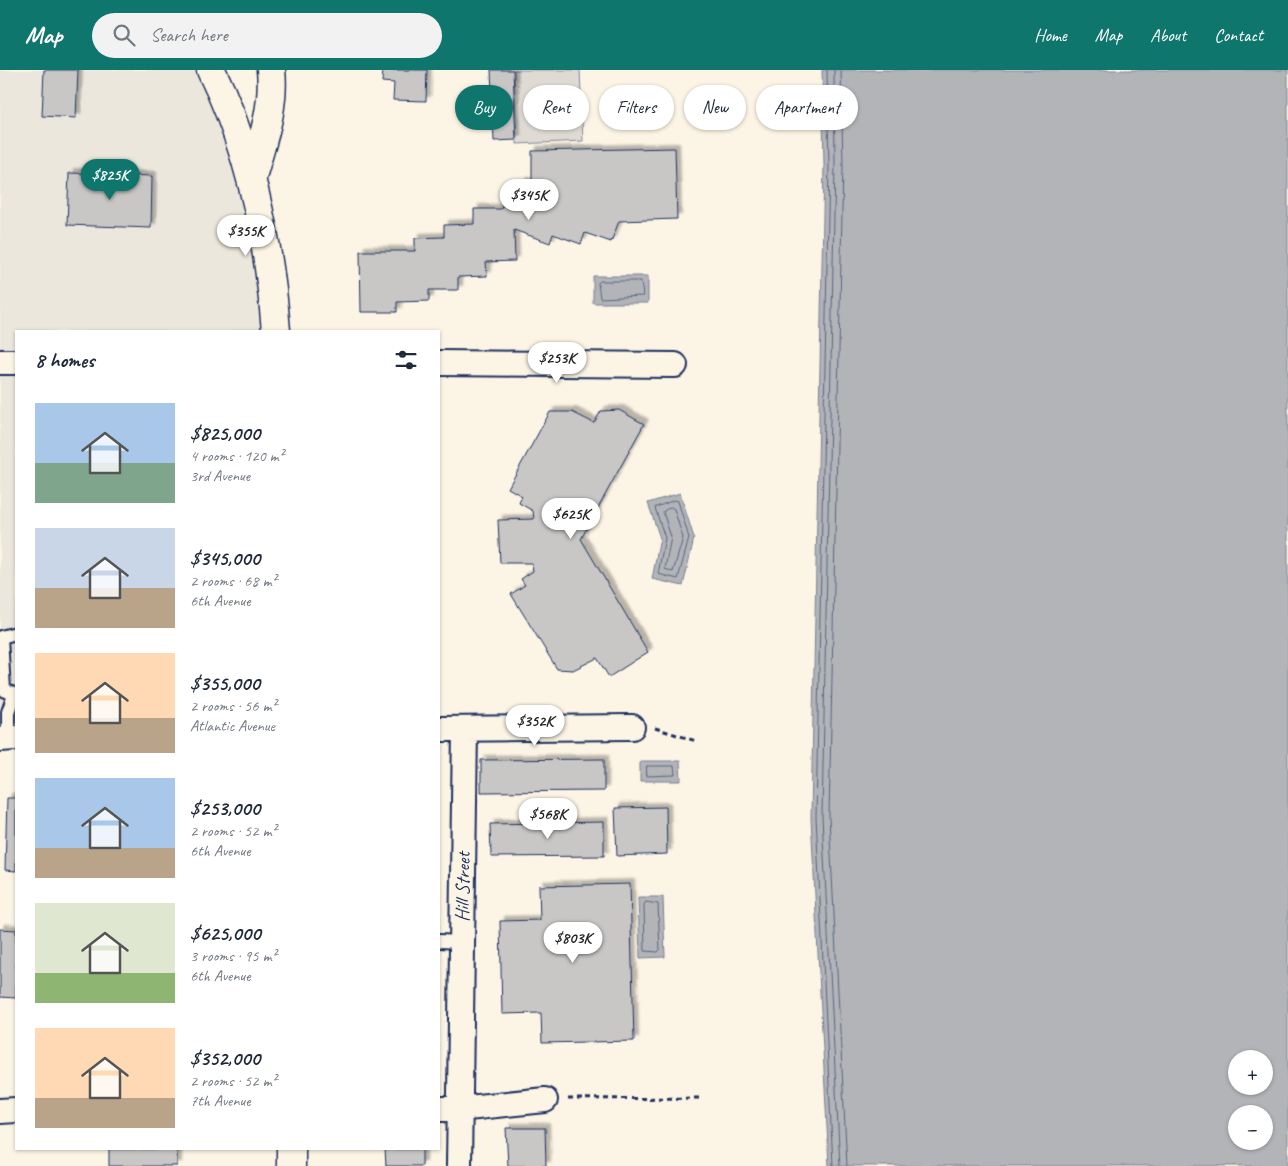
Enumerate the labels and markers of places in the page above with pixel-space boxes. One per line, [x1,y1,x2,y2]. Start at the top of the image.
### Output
pin: $825K [75,158,145,201]
pin: $345K [494,178,564,221]
pin: $355K [211,214,281,257]
pin: $253K [522,342,592,384]
pin: $625K [536,498,606,540]
pin: $352K [500,704,570,747]
pin: $568K [513,798,583,840]
pin: $803K [538,922,608,964]

